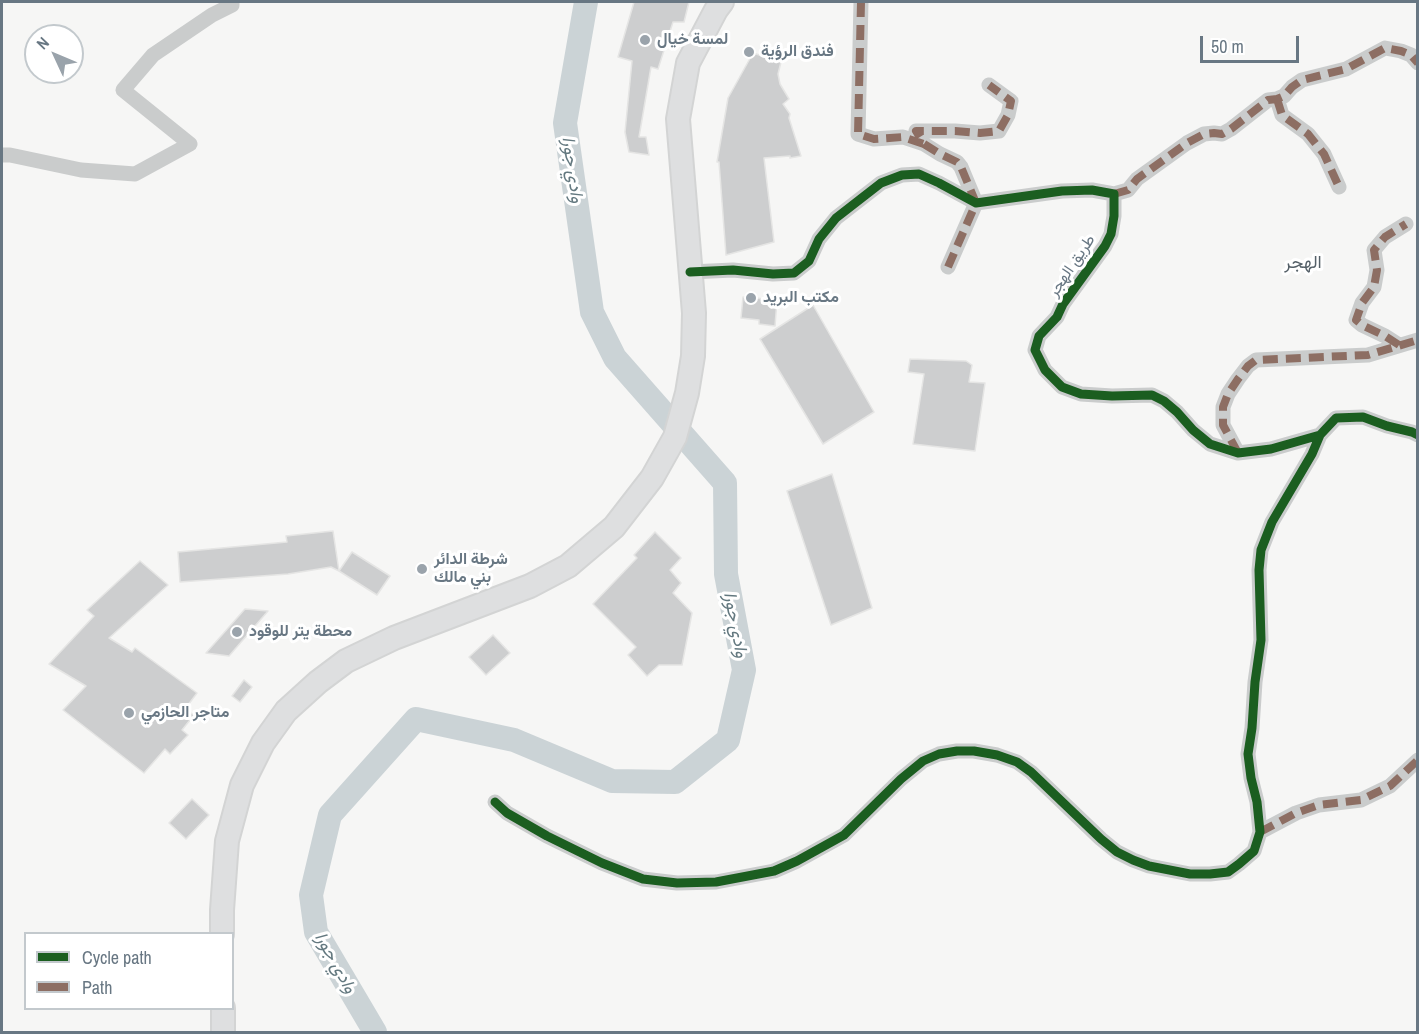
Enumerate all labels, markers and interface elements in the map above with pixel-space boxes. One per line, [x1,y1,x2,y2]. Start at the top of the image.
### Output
north arrow [24,24,84,84]
scale bar [1203,24,1302,62]
place label: لمسة خيال [657,30,728,50]
text: N [31,32,54,54]
marker: لمسة خيال [638,33,652,47]
text: 50 m [1211,34,1244,59]
place label: فندق الرؤية [761,42,834,62]
marker: فندق الرؤية [742,45,756,59]
water label: وادي جورا [557,135,587,205]
street label: طريق الهجر [1044,231,1100,301]
district label: الهجر [1284,252,1322,274]
place label: مكتب البريد [763,288,839,308]
marker: مكتب البريد [744,291,758,305]
place label: شرطة الدائر بني مالك [434,550,508,588]
marker: شرطة الدائر بني مالك [415,562,429,576]
water label: وادي جورا [718,590,752,660]
place label: محطة يتر للوقود [249,622,352,642]
marker: محطة يتر للوقود [230,625,244,639]
place label: متاجر الحازمي [141,703,229,723]
marker: متاجر الحازمي [122,706,136,720]
water label: وادي جورا [309,929,361,997]
legend [24,932,234,1010]
text: Cycle path [82,945,152,970]
text: Path [82,975,112,1000]

